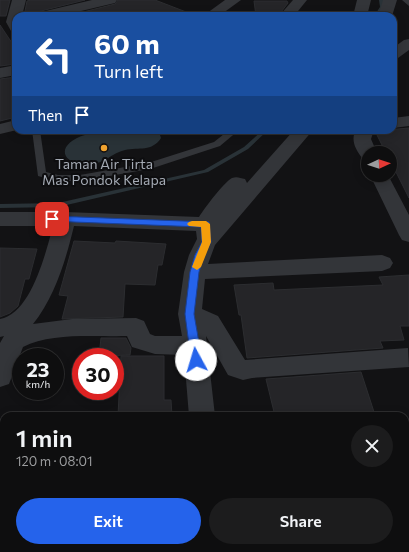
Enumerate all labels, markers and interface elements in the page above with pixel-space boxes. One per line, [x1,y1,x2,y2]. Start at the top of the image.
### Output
text: 60 m [94,26,160,60]
icon: left [28,28,80,80]
text: Turn left [94,60,163,82]
icon: arrive [71,104,93,126]
text: Then [28,106,63,124]
marker: Taman Air Tirta Mas Pondok Kelapa [99,143,109,153]
north arrow [361,146,397,182]
map controls [361,146,397,182]
place label: Taman Air Tirta Mas Pondok Kelapa [42,155,166,188]
pin [35,202,69,236]
icon: arrive [41,208,63,230]
position arrow [175,339,217,381]
speed limit sign: 30 [72,348,124,400]
text: 23 [26,357,50,381]
text: km/h [26,378,50,390]
text: 1 min [16,423,73,452]
button: close [351,425,393,467]
text: 120 m · 08:01 [16,453,93,469]
button: Exit [16,498,201,544]
button: Share [209,498,393,544]

